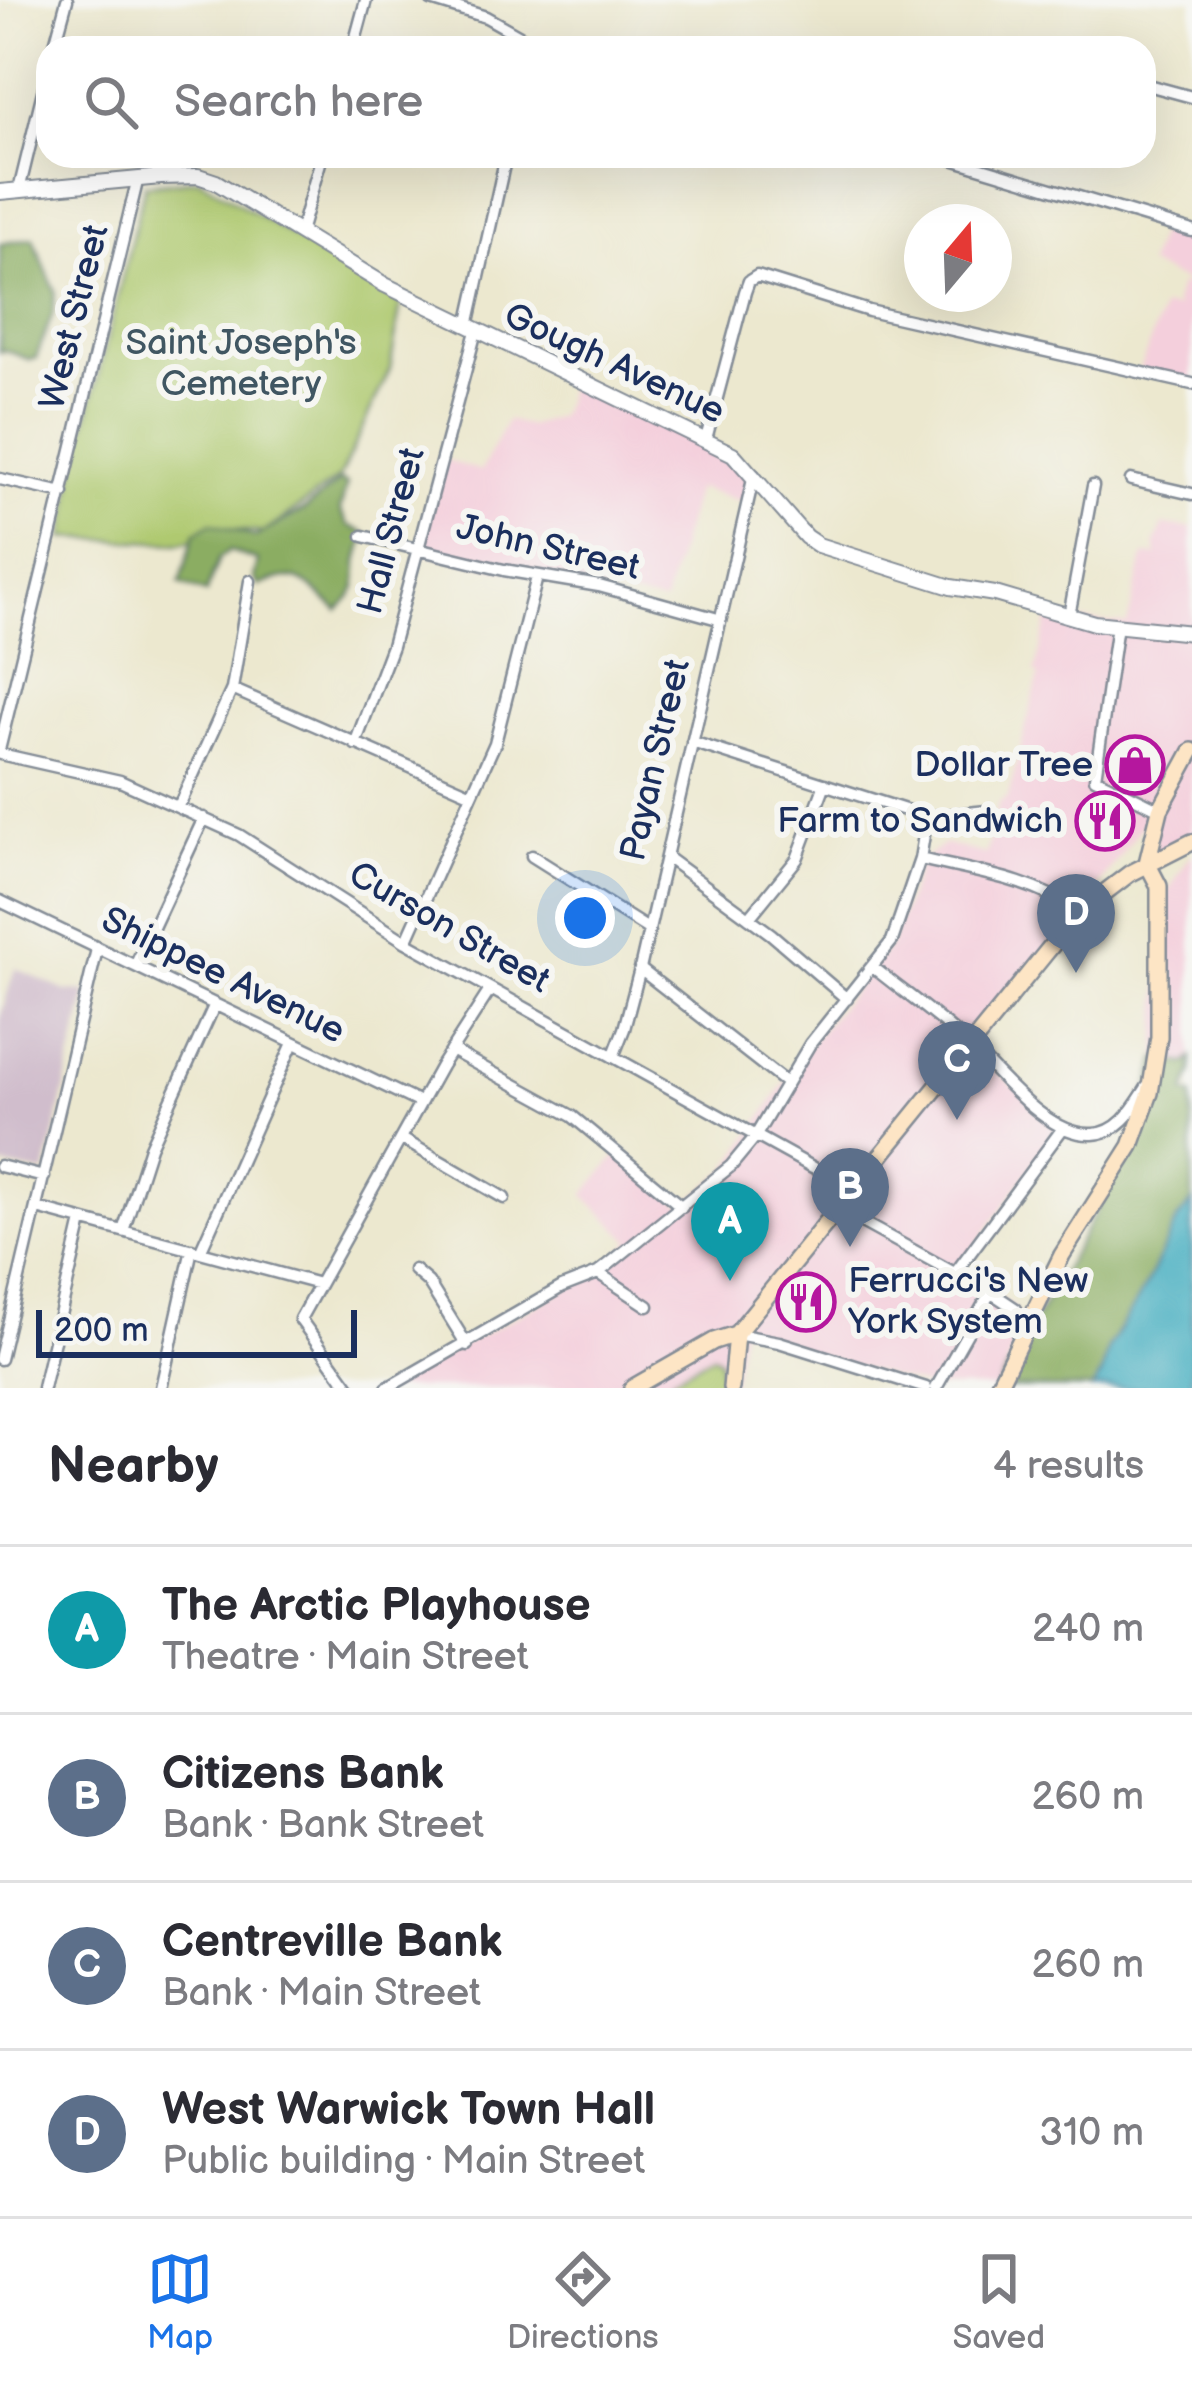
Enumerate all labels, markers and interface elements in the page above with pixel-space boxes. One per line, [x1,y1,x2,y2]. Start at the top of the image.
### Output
search box [36,36,1156,168]
icon: search [78,69,144,135]
text: Search here [174,75,423,130]
north arrow [904,204,1012,312]
street label: West Street [31,220,119,414]
street label: Gough Avenue [497,294,731,434]
park label: Saint Joseph's Cemetery [126,322,356,406]
street label: Hall Street [349,443,435,619]
street label: John Street [452,506,644,590]
street label: Payan Street [612,655,700,865]
shop icon: Dollar Tree [1104,734,1166,796]
place label: Dollar Tree [914,744,1093,787]
restaurant icon: Farm to Sandwich [1074,790,1136,852]
place label: Farm to Sandwich [777,800,1063,843]
street label: Curson Street [341,853,557,1003]
pin: D [1037,874,1115,973]
your location [555,888,615,948]
street label: Shippee Avenue [94,899,352,1053]
pin: C [918,1021,996,1120]
pin: B [811,1148,889,1247]
pin: A [691,1182,769,1281]
place label: Ferrucci's New York System [847,1260,1088,1344]
restaurant icon: Ferrucci's New York System [775,1271,837,1333]
scale bar [36,1304,357,1357]
text: 200 m [54,1311,148,1351]
text: Nearby [48,1436,219,1497]
text: 4 results [993,1443,1144,1490]
text: The Arctic Playhouse [162,1579,591,1634]
text: A [75,1606,99,1653]
text: 240 m [1032,1606,1144,1653]
text: Theatre · Main Street [162,1634,529,1681]
text: Citizens Bank [162,1747,444,1802]
text: B [73,1774,101,1821]
text: 260 m [1031,1774,1144,1821]
text: Bank · Bank Street [162,1802,484,1849]
text: Centreville Bank [162,1915,502,1970]
text: C [73,1942,101,1989]
text: 260 m [1031,1942,1144,1989]
text: Bank · Main Street [162,1970,481,2017]
text: West Warwick Town Hall [162,2083,655,2138]
text: D [73,2110,101,2157]
text: 310 m [1039,2110,1144,2157]
text: Public building · Main Street [162,2138,645,2185]
tab: Map [147,2246,213,2358]
tab: Directions [507,2246,659,2358]
tab: Saved [952,2246,1045,2358]

